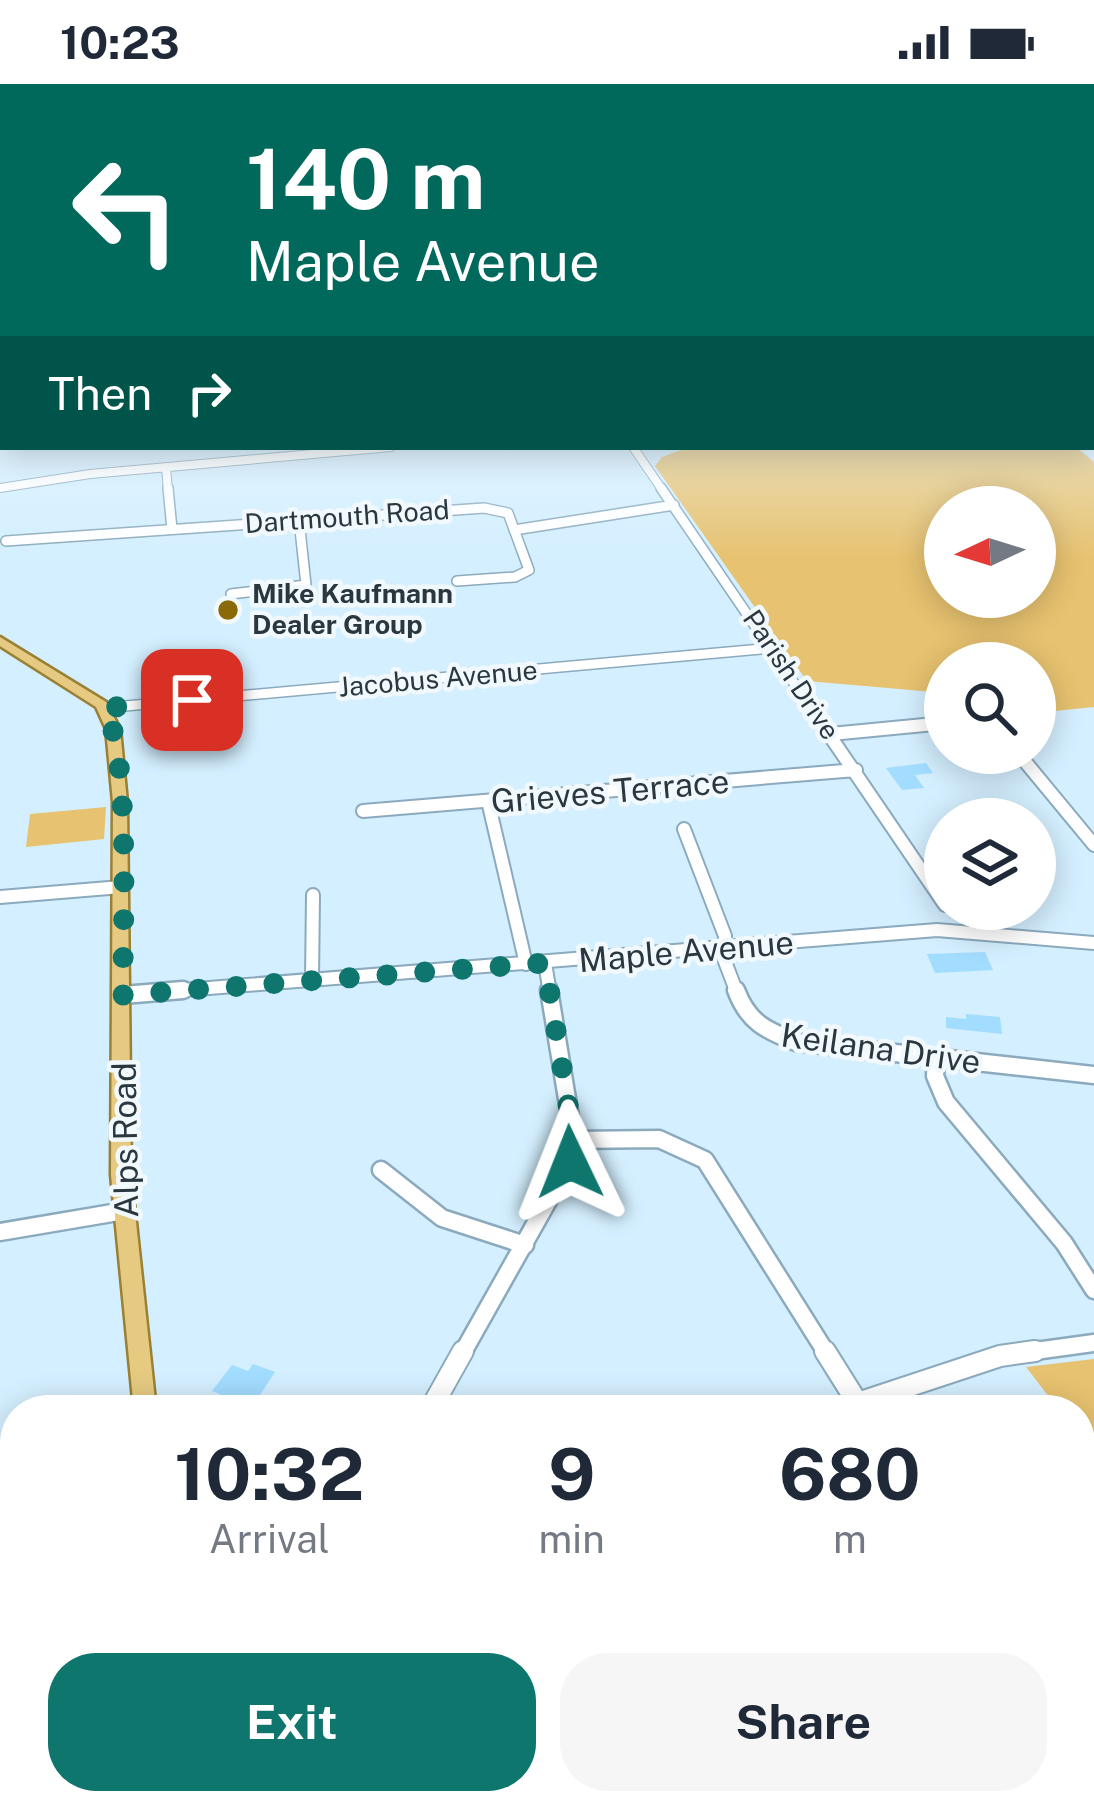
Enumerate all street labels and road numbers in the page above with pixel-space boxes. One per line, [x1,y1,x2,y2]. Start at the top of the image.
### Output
street label: Dartmouth Road [243,493,450,539]
street label: Parish Drive [737,604,847,745]
street label: Jacobus Avenue [337,653,539,703]
street label: Grieves Terrace [489,762,731,820]
street label: Maple Avenue [577,923,795,979]
street label: Keilana Drive [779,1015,983,1081]
street label: Alps Road [105,1062,145,1218]

